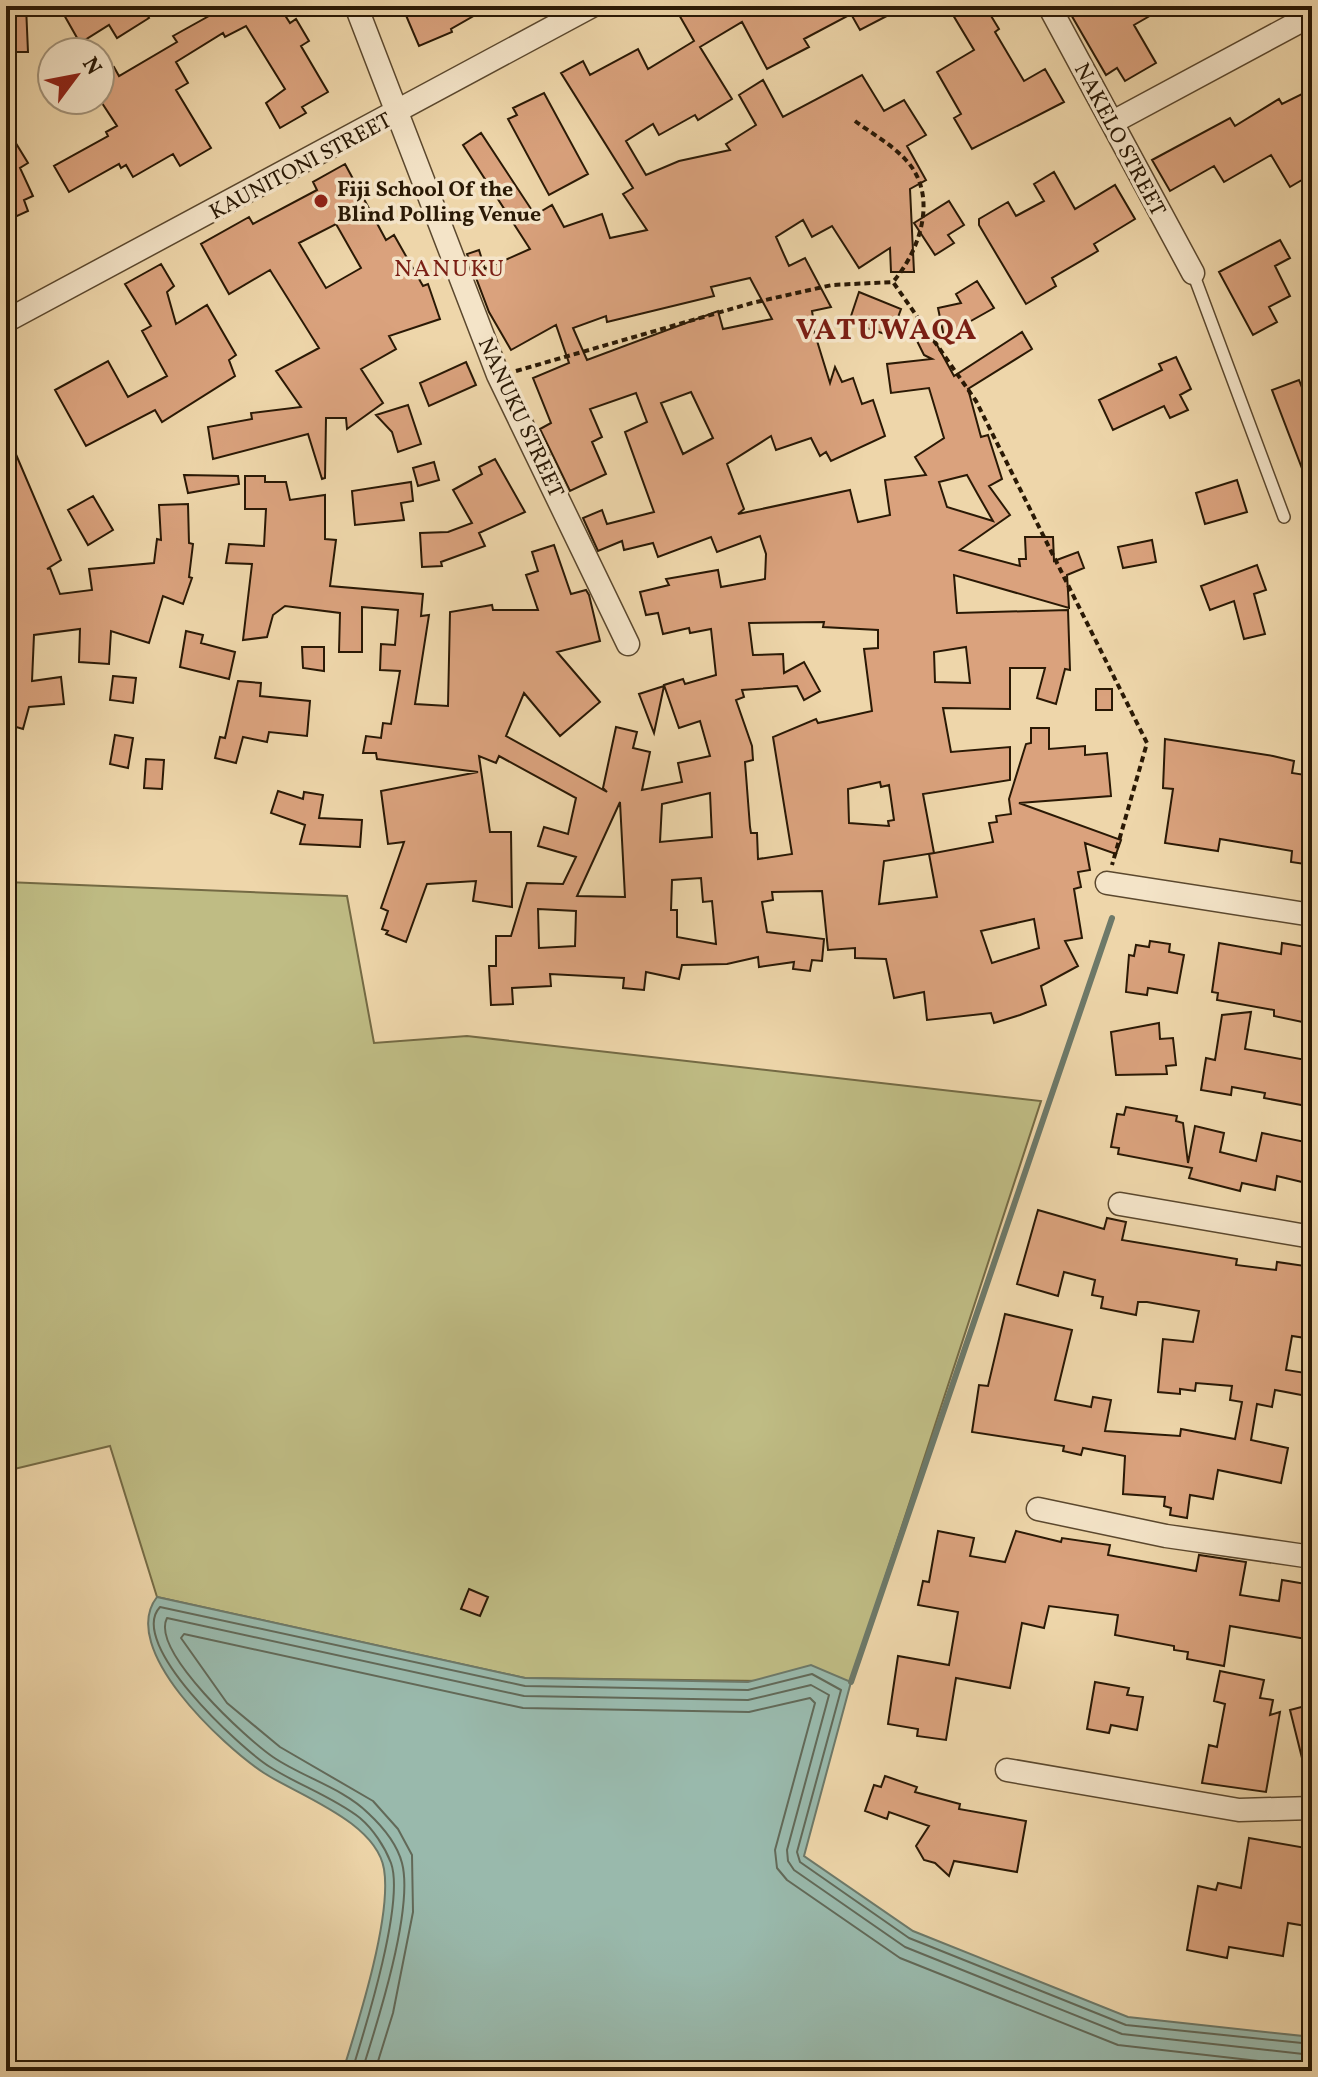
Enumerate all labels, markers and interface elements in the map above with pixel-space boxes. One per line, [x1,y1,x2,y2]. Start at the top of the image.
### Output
north arrow [36,36,116,116]
text: N [73,52,108,82]
street label: NAKELO STREET [1065,58,1172,223]
street label: KAUNITONI STREET [204,106,398,228]
place label: Fiji School Of the Blind Polling Venue [337,175,541,231]
marker: Fiji School Of the Blind Polling Venue [312,192,330,210]
district label: NANUKU [394,253,506,287]
district label: VATUWAQA [796,310,978,352]
street label: NANUKU STREET [469,333,571,503]

